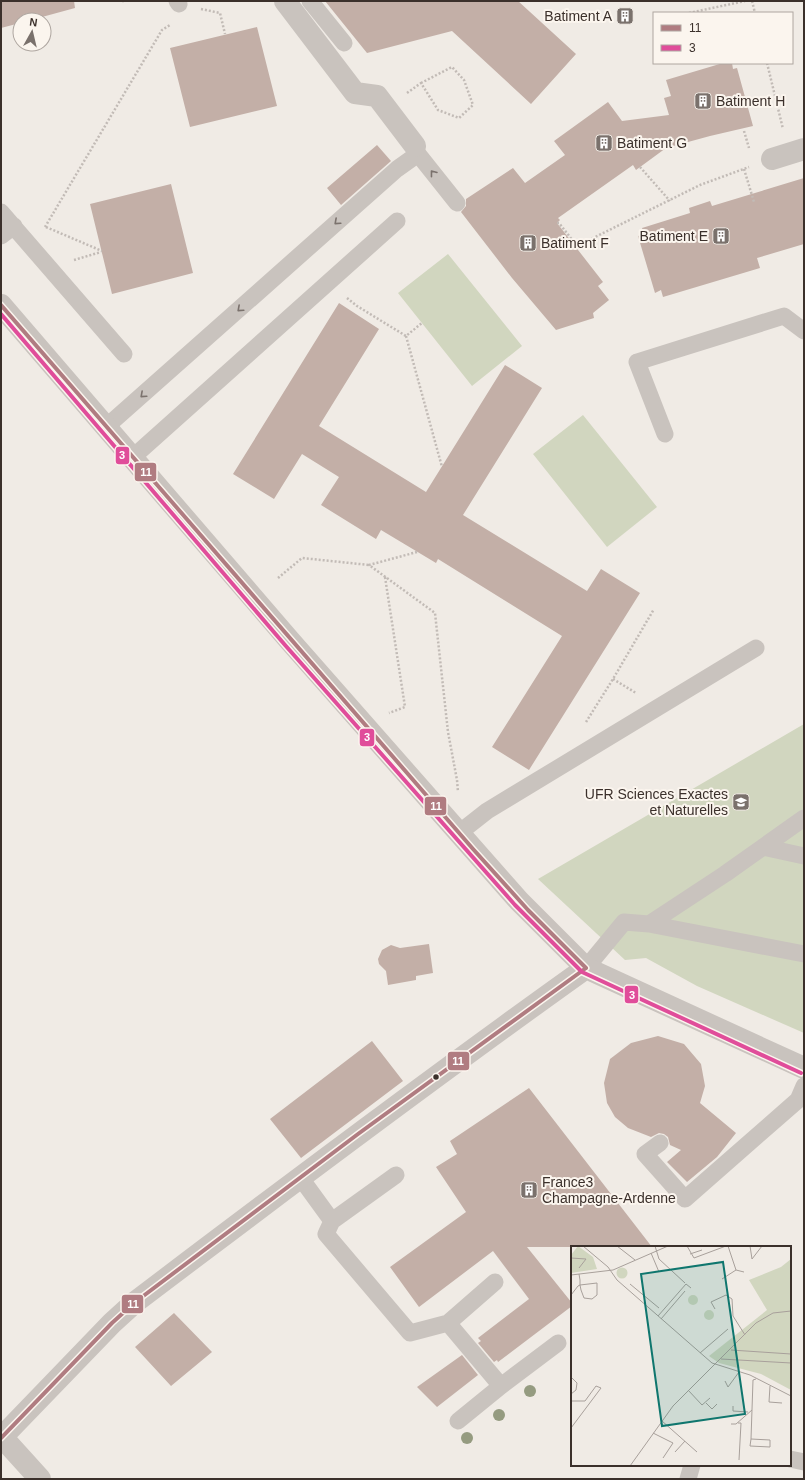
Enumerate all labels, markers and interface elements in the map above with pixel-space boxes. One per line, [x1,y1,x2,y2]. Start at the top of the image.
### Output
building icon: Batiment A [615,6,635,26]
place label: Batiment A [544,8,613,24]
north arrow [12,12,52,52]
legend [653,12,793,64]
text: N [29,16,38,29]
text: 11 [689,21,702,35]
text: 3 [689,41,696,55]
building icon: Batiment H [693,91,713,111]
place label: Batiment H [716,93,785,109]
building icon: Batiment G [594,133,614,153]
place label: Batiment G [617,135,687,151]
one-way arrow [431,170,438,177]
one-way arrow [335,218,342,225]
building icon: Batiment E [711,226,731,246]
place label: Batiment E [640,228,708,244]
building icon: Batiment F [518,233,538,253]
place label: Batiment F [541,235,609,251]
one-way arrow [237,304,245,311]
one-way arrow [140,390,148,397]
line badge: 3 [115,446,130,465]
text: 3 [119,449,125,461]
line badge: 11 [134,462,157,482]
text: 11 [140,466,152,478]
line badge: 3 [359,728,375,747]
text: 3 [364,731,370,743]
place label: UFR Sciences Exactes et Naturelles [585,786,728,818]
school or university icon: UFR Sciences Exactes et Naturelles [731,792,751,812]
line badge: 11 [424,796,447,816]
text: 11 [430,800,442,812]
line badge: 3 [624,985,639,1004]
text: 3 [629,989,635,1001]
line badge: 11 [447,1051,470,1071]
text: 11 [452,1055,464,1067]
unlabelled marker [431,1072,441,1082]
place label: France3 Champagne-Ardenne [542,1174,676,1206]
building icon: France3 Champagne-Ardenne [519,1180,539,1200]
inset map [571,1246,791,1466]
line badge: 11 [121,1294,144,1314]
text: 11 [127,1298,139,1310]

